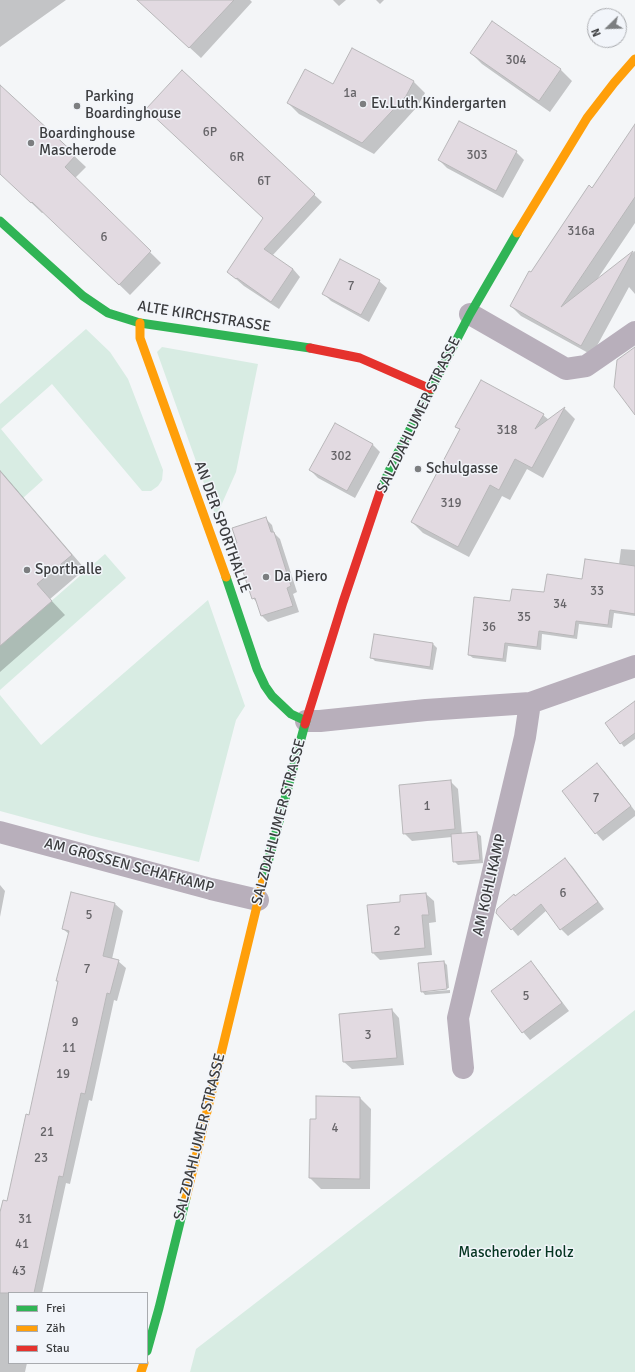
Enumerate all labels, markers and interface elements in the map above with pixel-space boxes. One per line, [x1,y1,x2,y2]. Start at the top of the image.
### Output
north arrow [587,8,627,48]
text: N [589,26,604,39]
house number: 304 [505,53,527,69]
house number: 1a [343,86,357,102]
place label: Parking Boardinghouse [85,88,181,123]
place label: Ev.Luth.Kindergarten [371,95,506,113]
marker: Ev.Luth.Kindergarten [358,99,368,109]
marker: Parking Boardinghouse [72,101,82,111]
place label: Boardinghouse Mascherode [39,125,135,160]
house number: 6P [203,125,217,141]
marker: Boardinghouse Mascherode [26,138,36,148]
house number: 303 [466,148,488,164]
house number: 6R [230,150,244,166]
house number: 6T [257,174,271,190]
house number: 316a [567,224,595,240]
house number: 6 [100,230,108,246]
house number: 7 [347,279,355,295]
street label: ALTE KIRCHSTRASSE [136,298,272,336]
street label: SALZDAHLUMER STRASSE [373,334,465,496]
house number: 318 [496,423,518,439]
house number: 302 [330,449,352,465]
street label: AN DER SPORTHALLE [190,459,254,595]
place label: Schulgasse [426,460,498,478]
marker: Schulgasse [413,464,423,474]
house number: 319 [440,496,462,512]
place label: Sporthalle [35,561,102,579]
marker: Sporthalle [22,565,32,575]
place label: Da Piero [274,568,328,586]
marker: Da Piero [261,572,271,582]
house number: 33 [590,584,604,600]
house number: 34 [553,597,567,613]
house number: 35 [517,610,531,626]
house number: 36 [482,620,496,636]
street label: SALZDAHLUMER STRASSE [248,737,310,907]
house number: 7 [592,791,600,807]
house number: 1 [423,799,431,815]
street label: AM KOHLIKAMP [470,832,510,938]
street label: AM GROSSEN SCHAFKAMP [42,835,216,897]
house number: 6 [559,886,567,902]
house number: 5 [85,908,93,924]
house number: 2 [393,924,401,940]
house number: 7 [83,962,91,978]
house number: 5 [522,989,530,1005]
house number: 9 [71,1015,79,1031]
house number: 3 [364,1028,372,1044]
house number: 11 [62,1041,76,1057]
street label: SALZDAHLUMER STRASSE [171,1052,229,1222]
house number: 19 [56,1067,70,1083]
house number: 4 [331,1121,339,1137]
house number: 21 [40,1125,54,1141]
house number: 23 [34,1151,48,1167]
house number: 31 [18,1212,32,1228]
house number: 41 [15,1237,29,1253]
park label: Mascheroder Holz [458,1244,574,1262]
house number: 43 [12,1264,26,1280]
legend [8,1292,148,1364]
text: Frei [46,1301,65,1316]
text: Zäh [46,1321,65,1336]
text: Stau [46,1341,70,1356]

